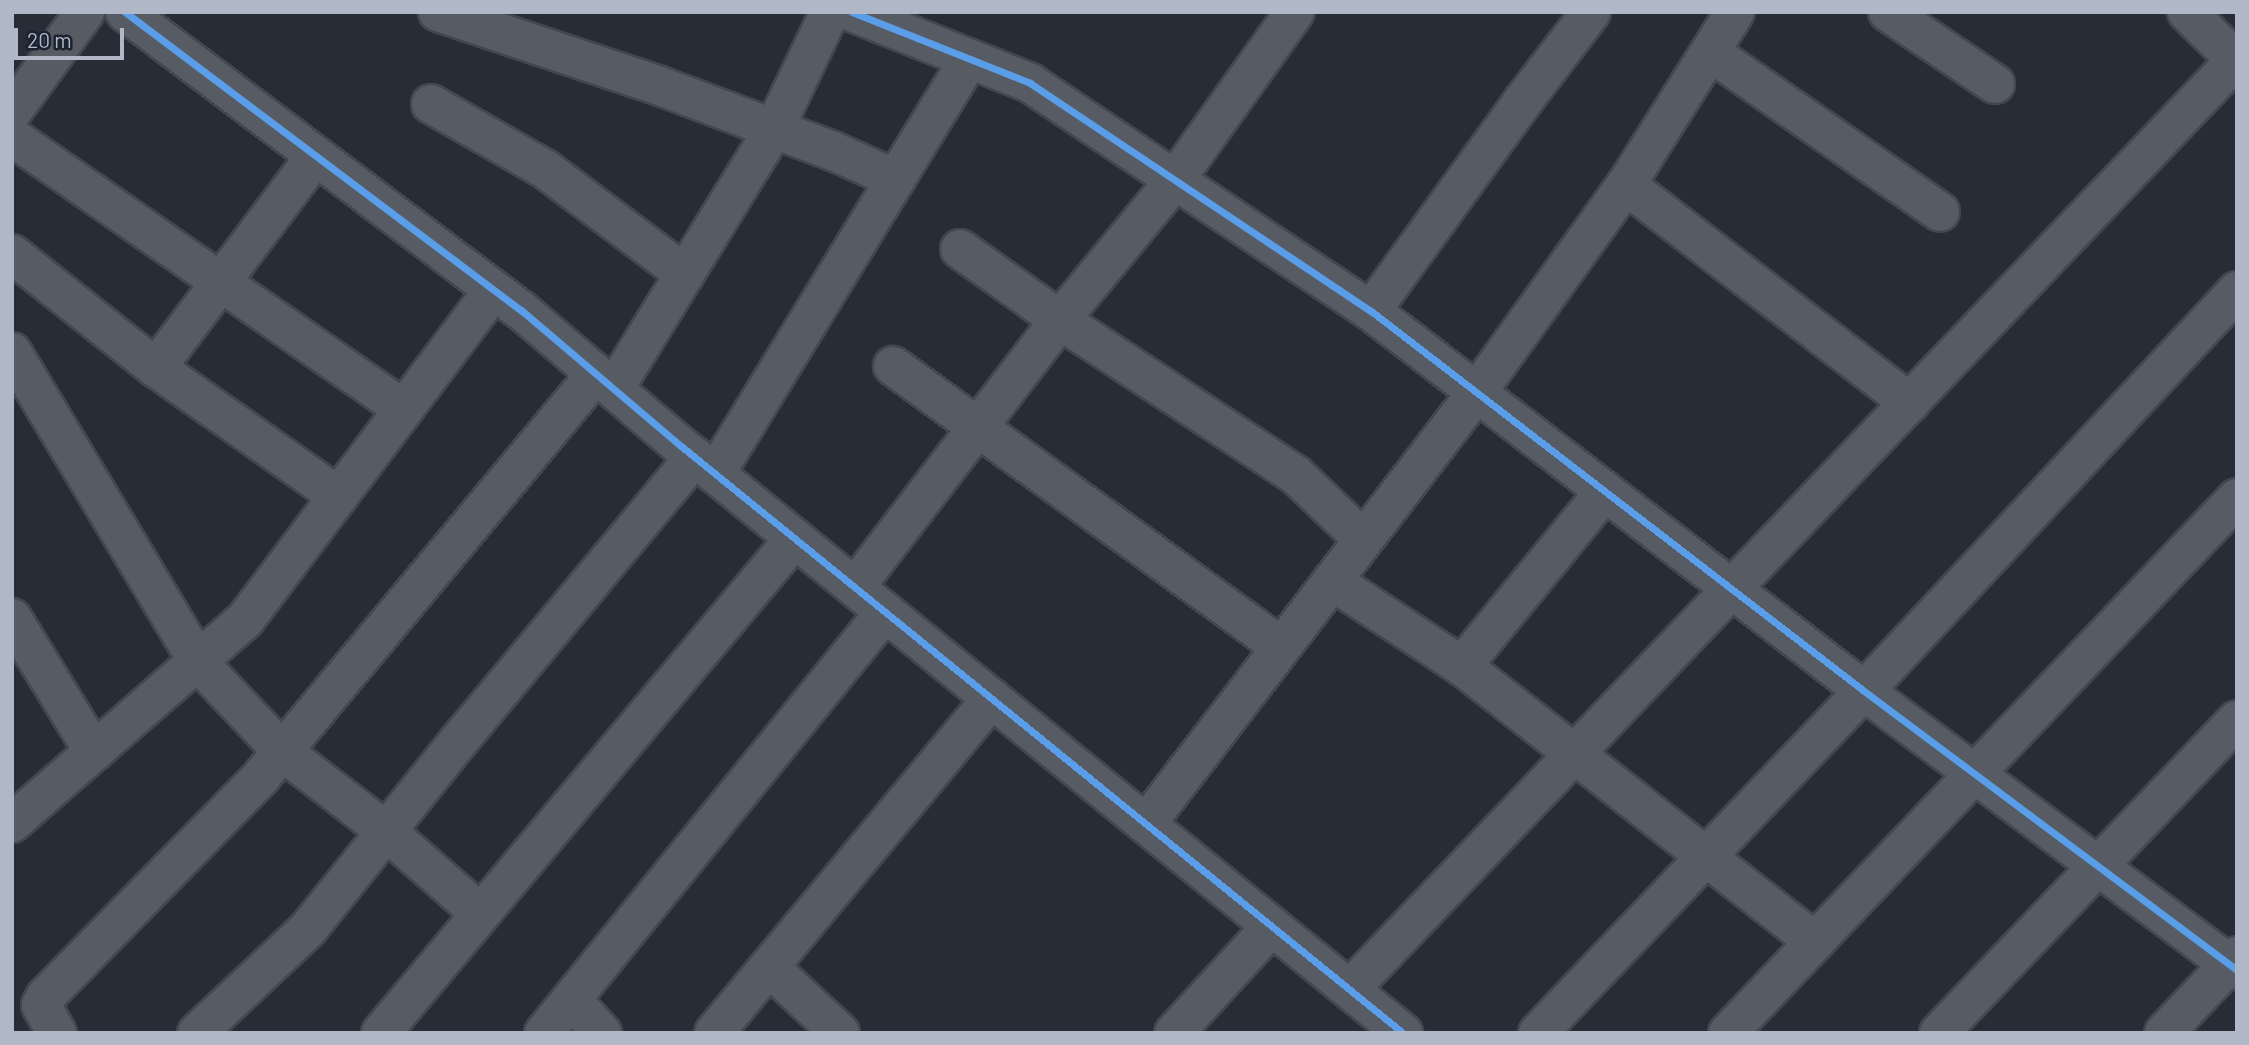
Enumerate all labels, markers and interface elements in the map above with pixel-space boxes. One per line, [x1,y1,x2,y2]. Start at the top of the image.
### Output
scale bar [18,14,128,58]
text: 20 m [27,27,72,52]

